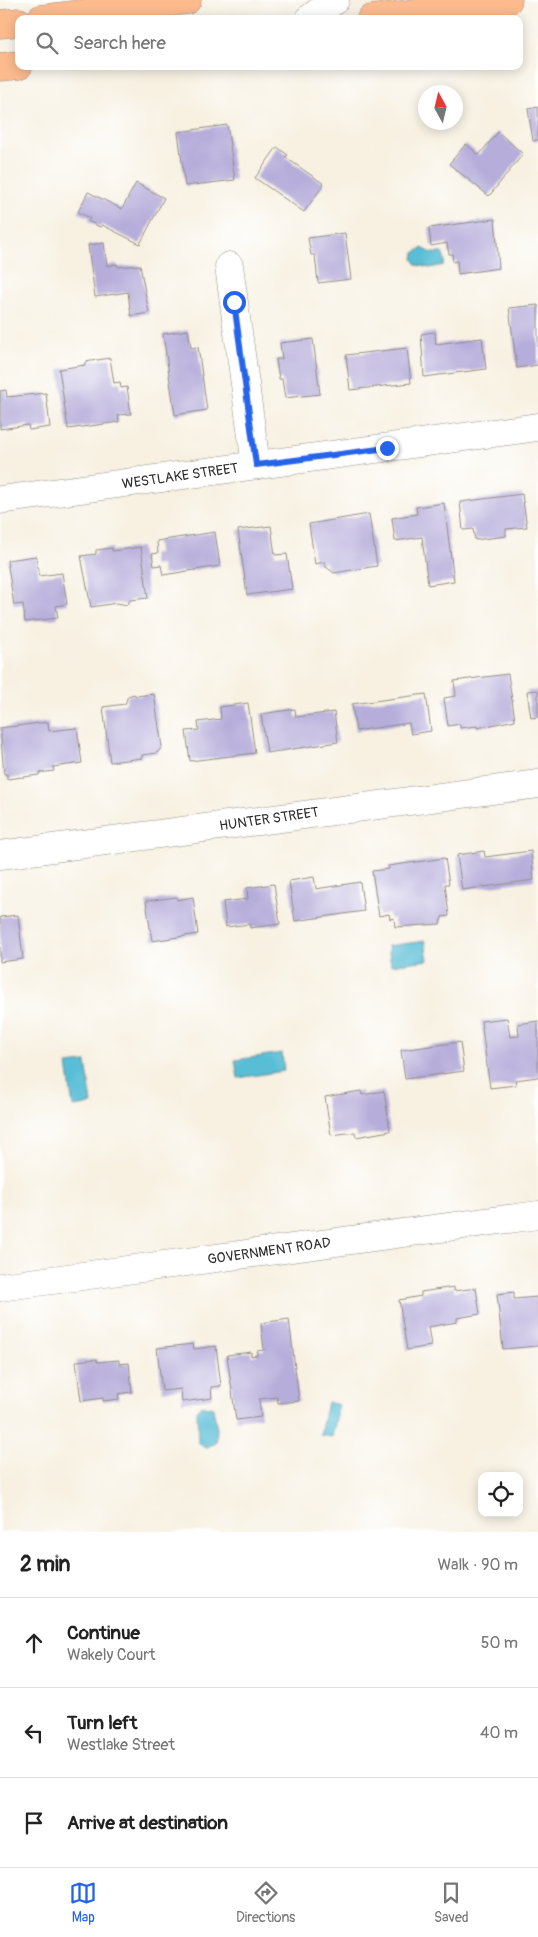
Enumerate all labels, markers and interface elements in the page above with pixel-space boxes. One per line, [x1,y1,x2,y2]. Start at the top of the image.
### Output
search box [15,15,523,70]
icon: search [33,29,61,57]
text: Search here [73,31,166,55]
north arrow [418,85,463,130]
route start [223,291,246,314]
route end [376,437,399,460]
street label: WESTLAKE STREET [121,459,239,493]
street label: HUNTER STREET [218,804,320,834]
street label: GOVERNMENT ROAD [206,1234,332,1268]
map controls [478,1472,523,1517]
button: locate [478,1472,523,1517]
text: 2 min [20,1551,70,1578]
text: Walk · 90 m [437,1555,518,1575]
text: Continue [67,1621,140,1645]
icon: ahead [20,1629,48,1657]
text: 50 m [481,1633,518,1653]
text: Wakely Court [67,1645,155,1665]
text: Turn left [67,1711,137,1735]
icon: left [20,1719,48,1747]
text: 40 m [480,1723,518,1743]
text: Westlake Street [67,1735,175,1755]
icon: arrive [20,1809,48,1837]
text: Arrive at destination [67,1811,228,1835]
tab: Map [69,1879,97,1926]
tab: Directions [236,1879,295,1926]
tab: Saved [434,1879,469,1926]

